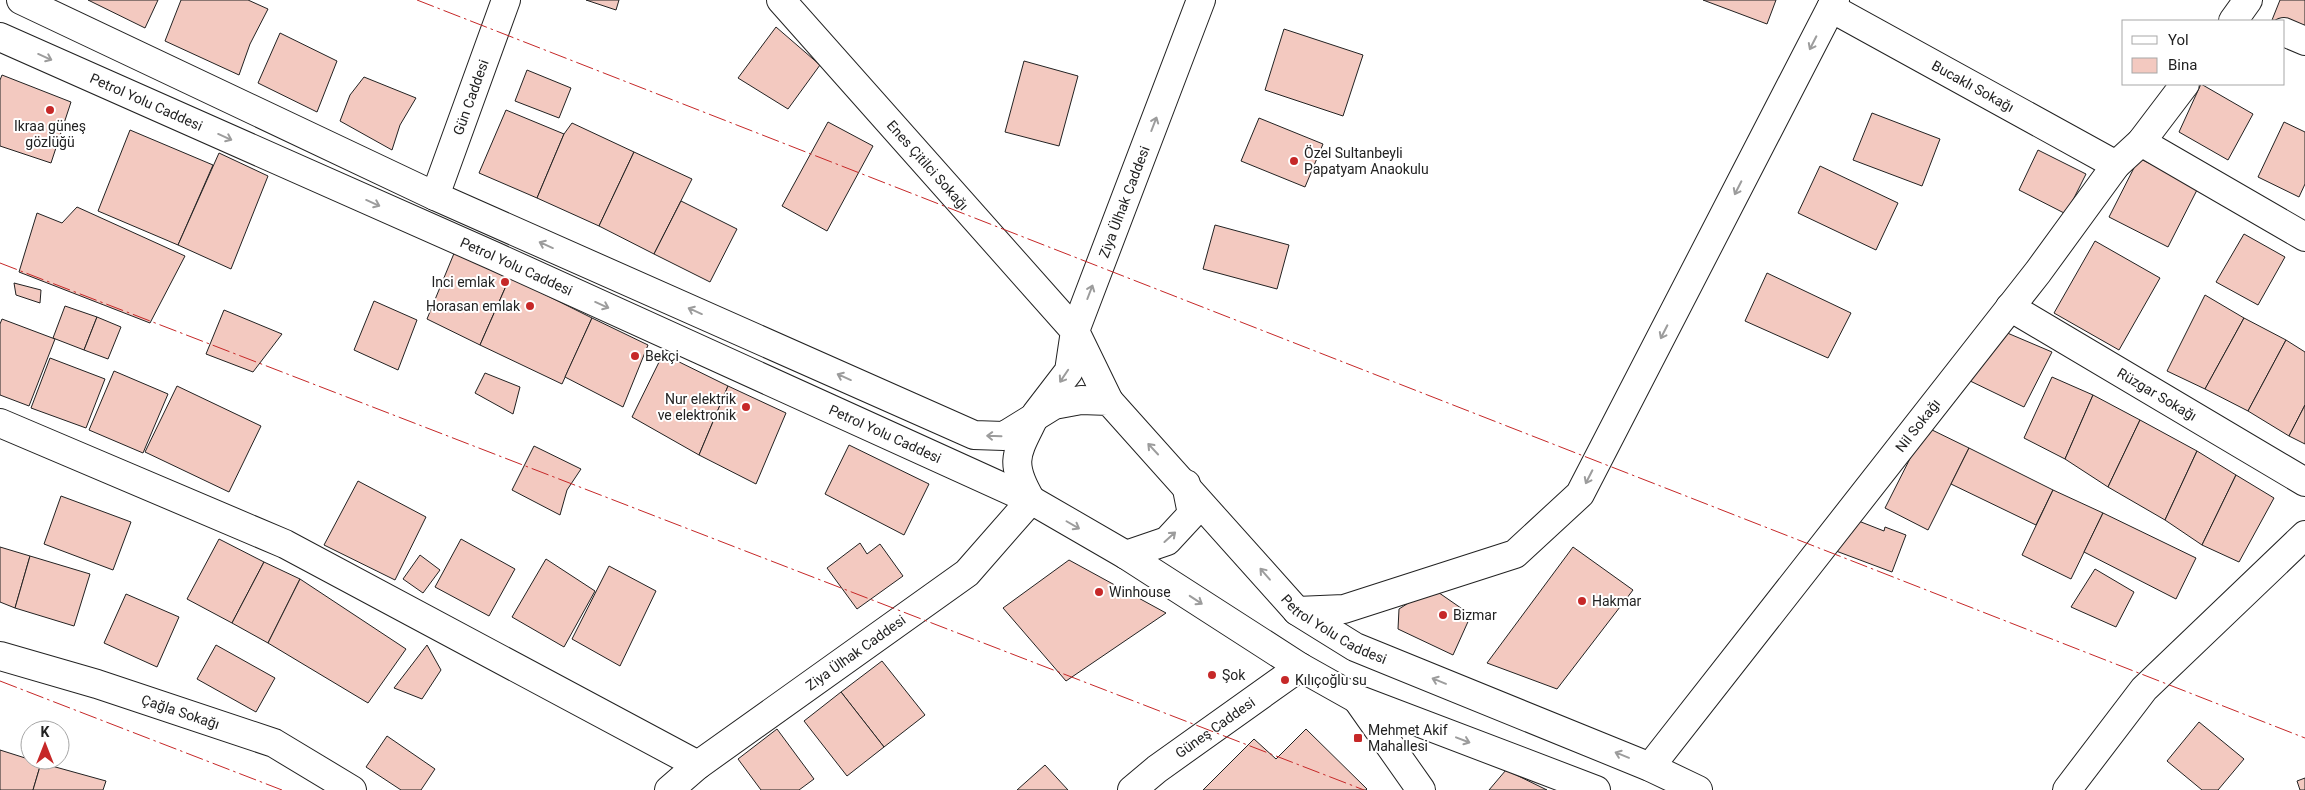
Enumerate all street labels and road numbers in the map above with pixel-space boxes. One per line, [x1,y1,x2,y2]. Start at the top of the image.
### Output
street label: Gün Caddesi [450,57,492,137]
street label: Bucaklı Sokağı [1929,57,2017,115]
street label: Petrol Yolu Caddesi [88,70,205,134]
street label: Enes Çitilci Sokağı [884,117,972,213]
street label: Ziya Ülhak Caddesi [1096,144,1153,260]
street label: Petrol Yolu Caddesi [458,234,575,299]
street label: Rüzgar Sokağı [2115,365,2200,424]
street label: Nil Sokağı [1892,396,1943,455]
street label: Petrol Yolu Caddesi [827,401,944,466]
street label: Petrol Yolu Caddesi [1278,591,1389,667]
street label: Ziya Ülhak Caddesi [803,612,909,693]
street label: Çağla Sokağı [139,691,222,732]
street label: Güneş Caddesi [1172,694,1258,761]

